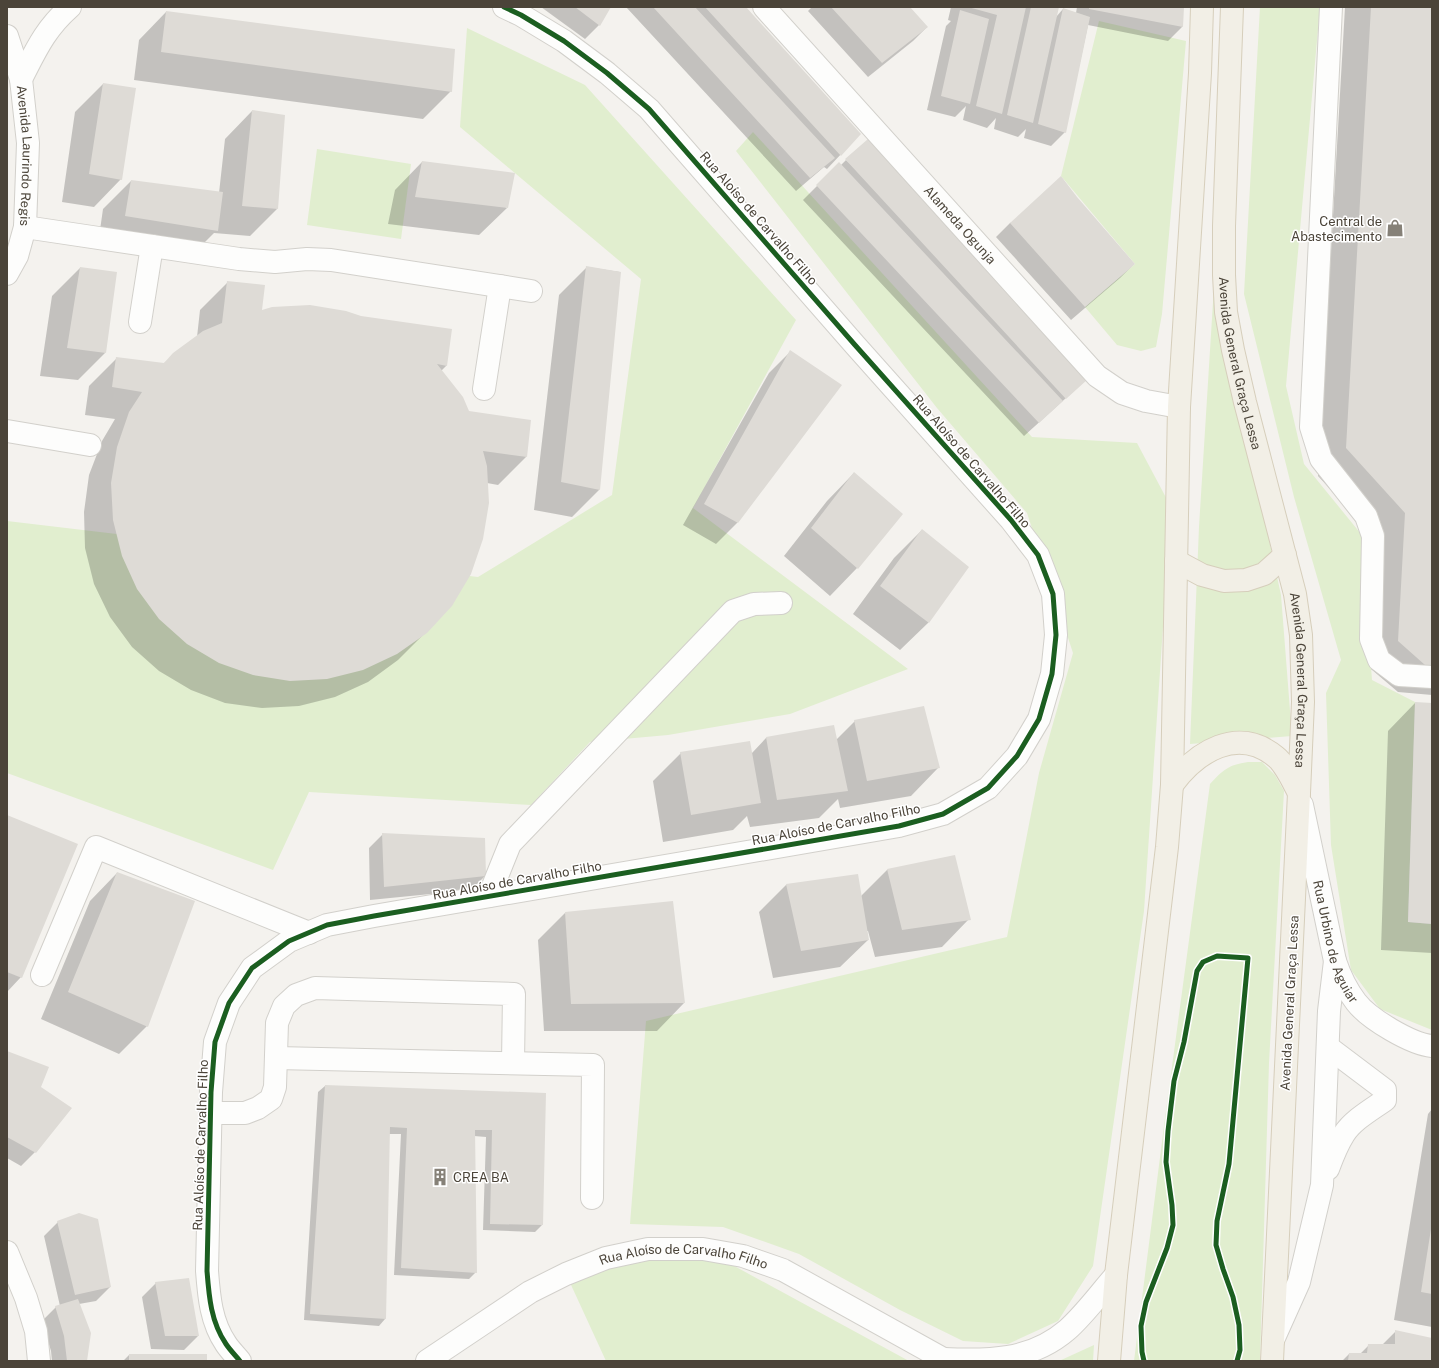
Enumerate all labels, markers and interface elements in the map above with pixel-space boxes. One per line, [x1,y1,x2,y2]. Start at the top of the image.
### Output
street label: Avenida Laurindo Regis [14,84,35,226]
street label: Rua Aloíso de Carvalho Filho [697,149,821,288]
street label: Alameda Ogunja [921,183,999,267]
place label: Central de Abastecimento [1291,214,1382,244]
shop icon: Central de Abastecimento [1385,218,1405,238]
street label: Avenida General Graça Lessa [1216,276,1264,451]
street label: Rua Aloíso de Carvalho Filho [910,392,1034,531]
street label: Avenida General Graça Lessa [1287,591,1310,768]
street label: Rua Aloíso de Carvalho Filho [751,801,922,848]
street label: Rua Aloíso de Carvalho Filho [431,858,603,903]
street label: Rua Urbino de Aguiar [1310,879,1361,1006]
street label: Avenida General Graça Lessa [1277,915,1302,1091]
street label: Rua Aloíso de Carvalho Filho [190,1059,211,1231]
building icon: CREA BA [430,1167,450,1187]
place label: CREA BA [453,1170,509,1185]
street label: Rua Aloíso de Carvalho Filho [597,1242,770,1272]

